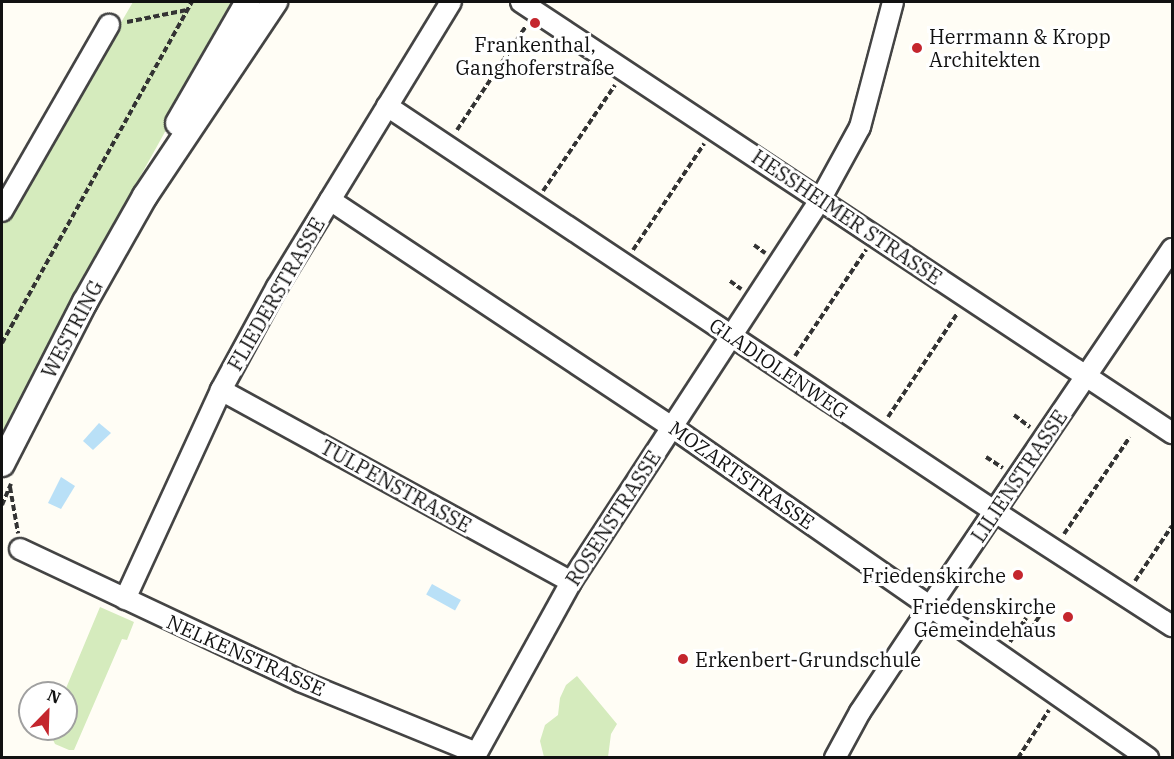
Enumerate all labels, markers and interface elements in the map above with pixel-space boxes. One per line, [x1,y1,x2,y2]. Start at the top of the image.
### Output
marker: Frankenthal, Ganghoferstraße [528,16,542,30]
place label: Herrmann & Kropp Architekten [929,24,1111,71]
place label: Frankenthal, Ganghoferstraße [455,33,615,80]
marker: Herrmann & Kropp Architekten [910,41,924,55]
street label: HESSHEIMER STRASSE [747,144,947,290]
street label: FLIEDERSTRASSE [222,213,330,375]
street label: WESTRING [36,276,108,382]
street label: GLADIOLENWEG [705,313,853,423]
street label: LILIENSTRASSE [966,405,1072,547]
street label: MOZARTSTRASSE [665,416,819,534]
street label: TULPENSTRASSE [316,435,476,537]
street label: ROSENSTRASSE [560,446,666,590]
place label: Friedenskirche [862,563,1006,587]
marker: Friedenskirche [1011,568,1025,582]
place label: Friedenskirche Gemeindehaus [912,594,1056,641]
street label: NELKENSTRASSE [163,609,329,701]
marker: Friedenskirche Gemeindehaus [1061,610,1075,624]
place label: Erkenbert-Grundschule [695,647,921,671]
marker: Erkenbert-Grundschule [676,652,690,666]
north arrow [18,681,78,741]
text: N [45,685,64,708]

